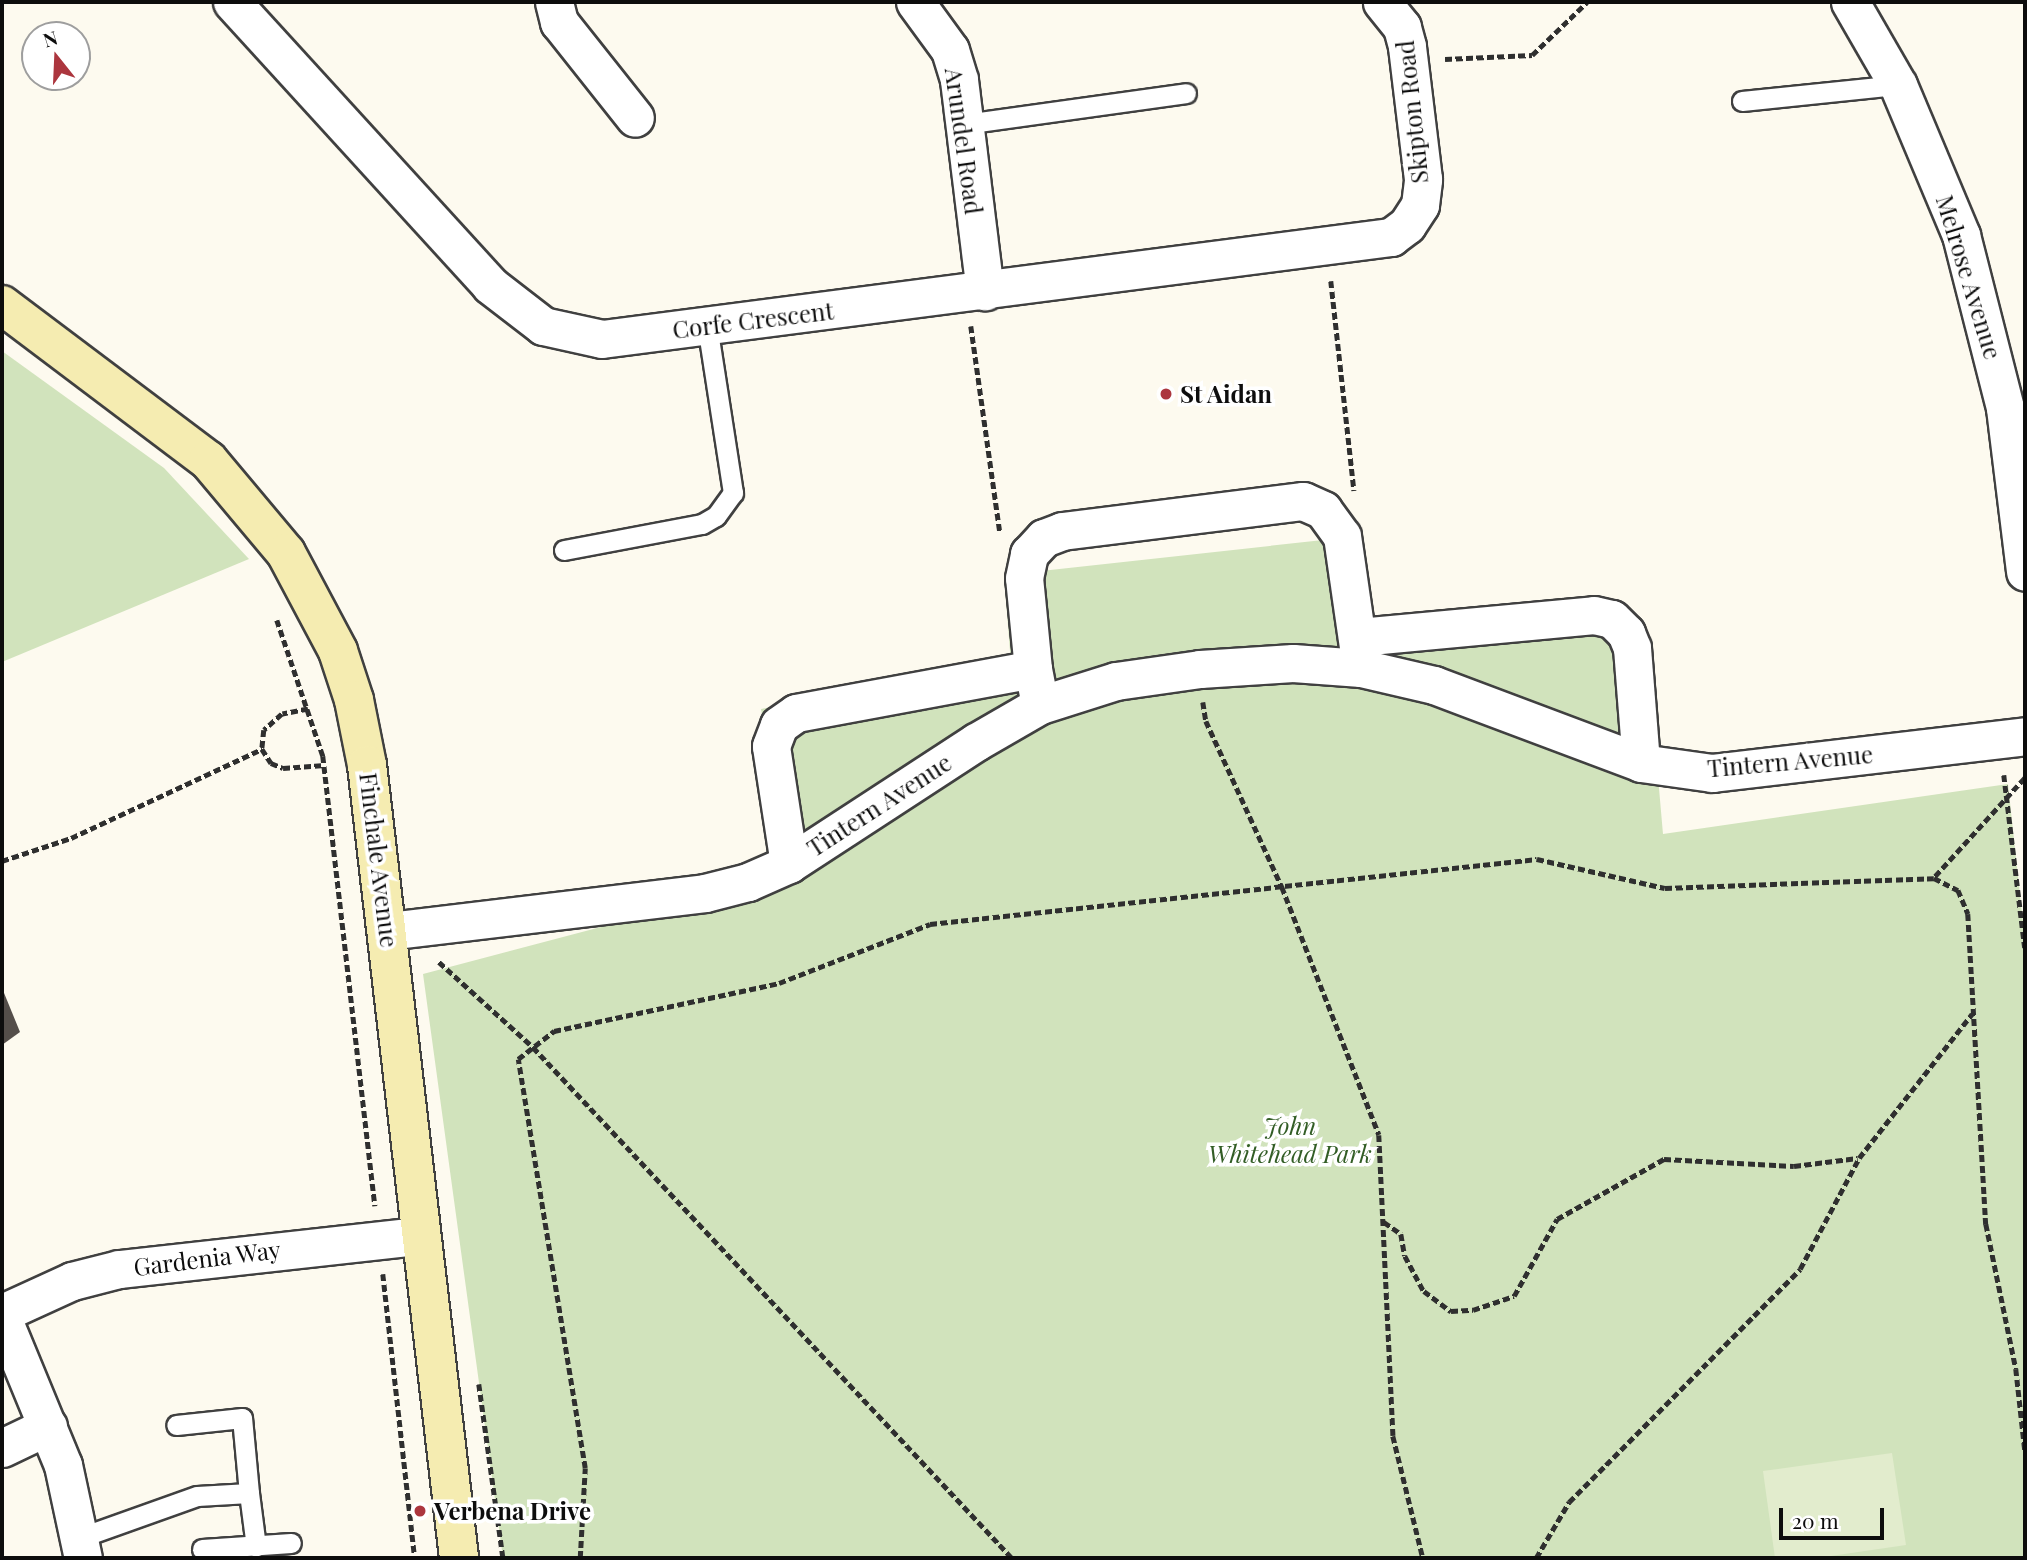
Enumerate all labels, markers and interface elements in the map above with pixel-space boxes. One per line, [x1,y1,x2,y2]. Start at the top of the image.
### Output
north arrow [21,21,91,91]
text: N [40,23,61,52]
street label: Skipton Road [1390,39,1434,185]
street label: Arundel Road [939,66,989,216]
street label: Melrose Avenue [1930,191,2008,363]
street label: Corfe Crescent [671,296,835,344]
place label: St Aidan [1180,380,1273,408]
marker: St Aidan [1158,386,1174,402]
street label: Tintern Avenue [1706,739,1874,783]
street label: Tintern Avenue [801,747,957,863]
street label: Finchale Avenue [354,771,404,949]
park label: John Whitehead Park [1208,1112,1372,1168]
street label: Gardenia Way [131,1235,283,1281]
scale bar [1782,1494,1887,1538]
place label: Verbena Drive [434,1497,591,1525]
marker: Verbena Drive [412,1503,428,1519]
text: 20 m [1792,1506,1839,1534]

